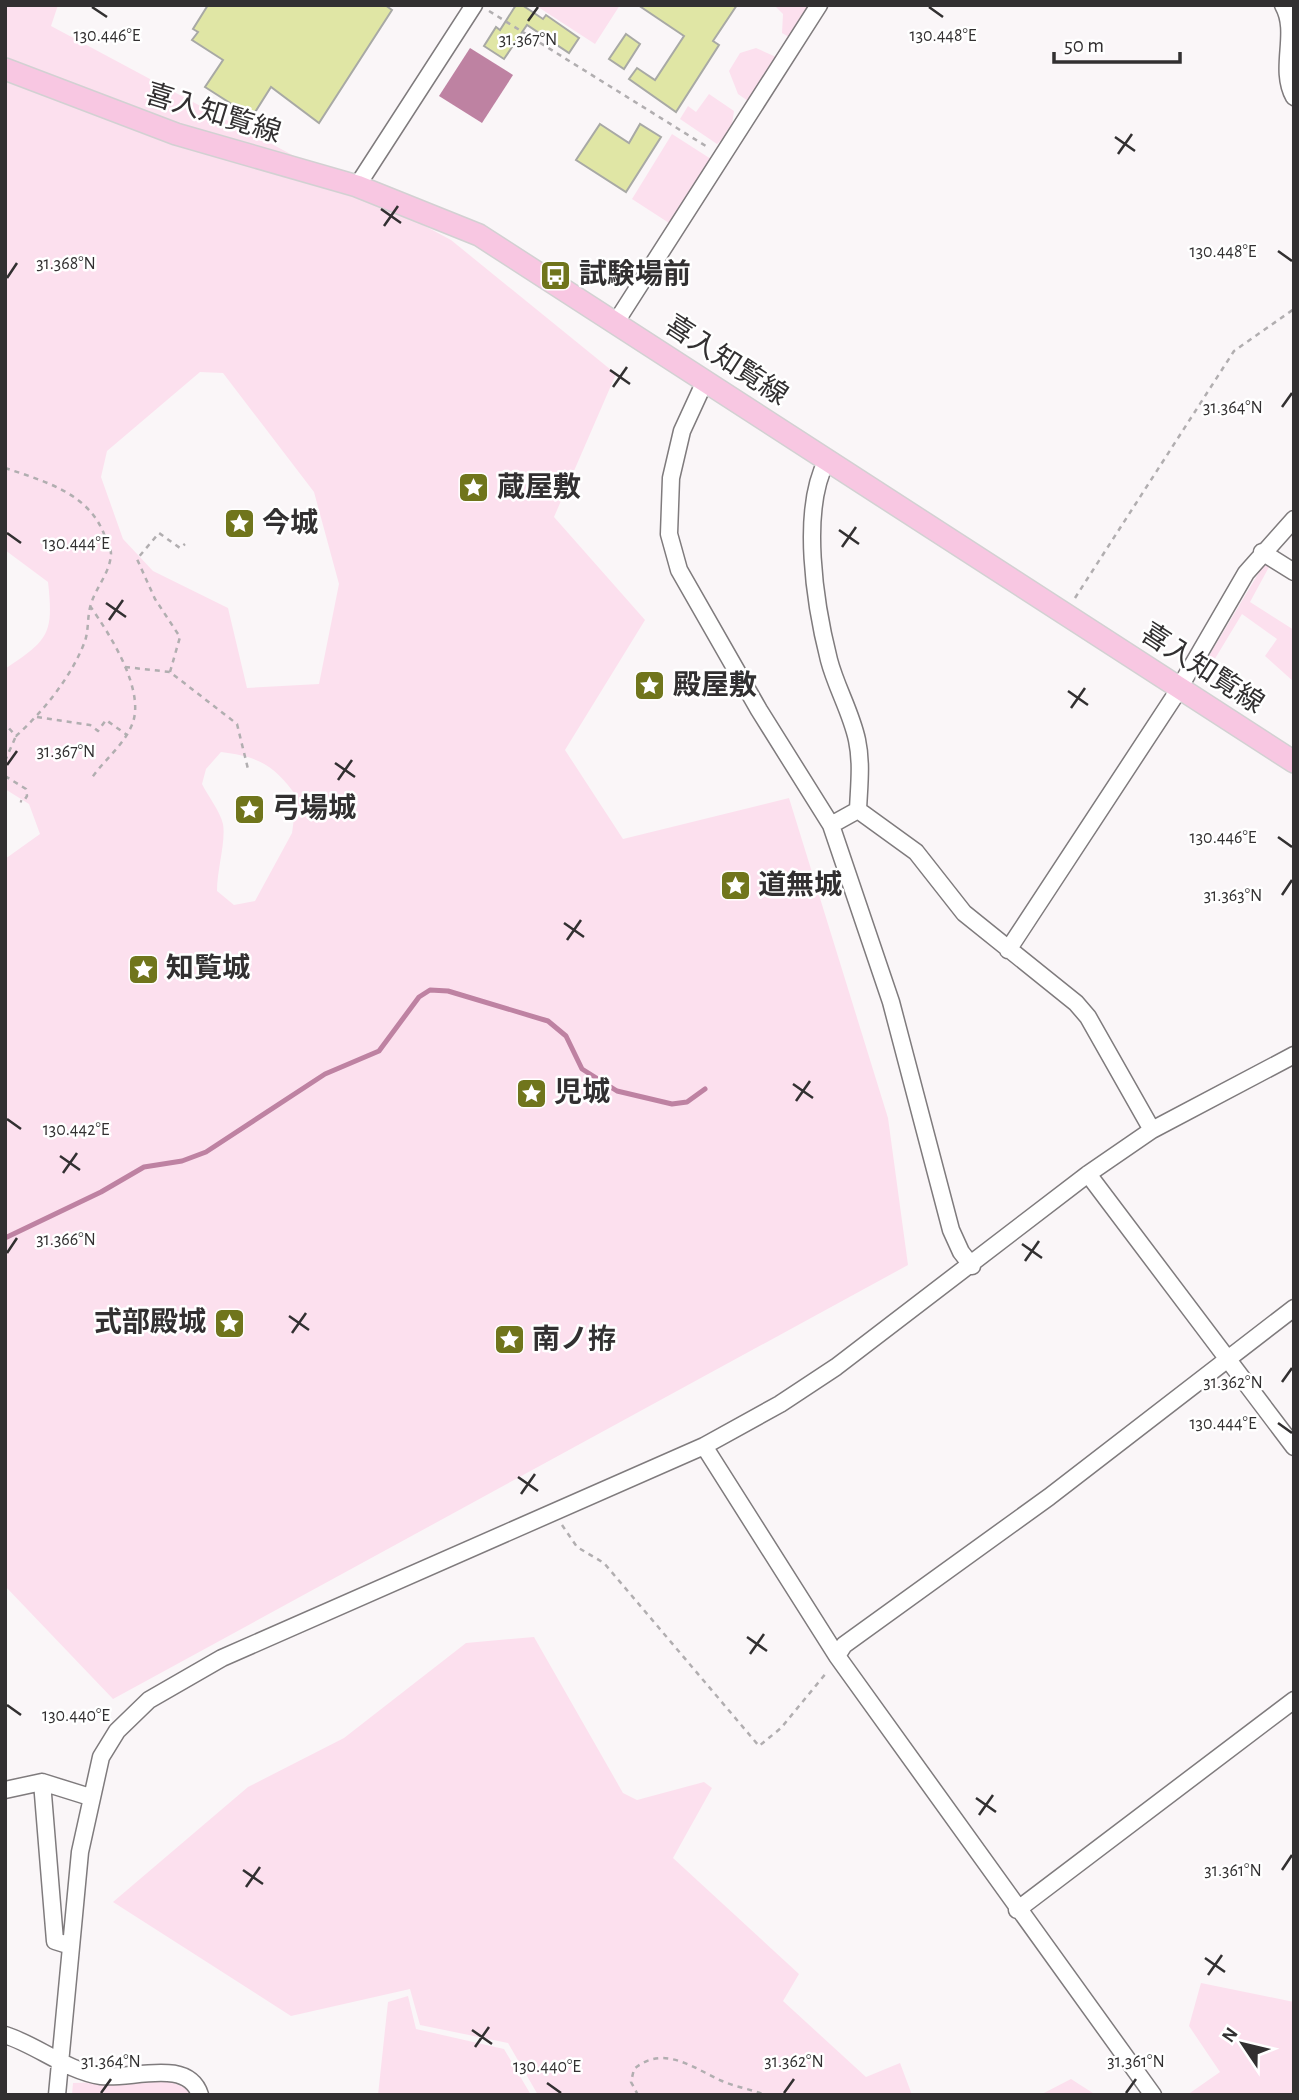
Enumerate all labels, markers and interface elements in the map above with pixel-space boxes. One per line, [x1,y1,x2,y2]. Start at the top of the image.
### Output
scale bar [1054,21,1180,65]
text: 130.446°E [74,27,141,45]
text: 130.448°E [909,27,977,45]
text: 31.367°N [499,31,557,49]
text: 50 m [1064,35,1104,56]
street label: 喜入知覧線 [142,78,285,148]
text: 130.448°E [1189,243,1257,261]
text: 31.368°N [36,255,96,273]
bus stop icon: 試験場前 [539,258,573,292]
place label: 試験場前 [579,258,691,289]
street label: 喜入知覧線 [660,309,793,411]
text: 31.364°N [1203,399,1263,417]
place icon: 蔵屋敷 [457,471,491,505]
place label: 蔵屋敷 [497,471,581,502]
place icon: 今城 [222,507,256,541]
place label: 今城 [262,508,318,538]
text: 130.444°E [42,535,110,553]
street label: 喜入知覧線 [1136,617,1269,719]
place icon: 殿屋敷 [633,669,667,703]
place label: 殿屋敷 [673,669,757,700]
text: 31.367°N [37,743,95,761]
place icon: 弓場城 [232,792,266,826]
place label: 弓場城 [272,793,356,823]
text: 130.446°E [1190,829,1257,847]
place icon: 道無城 [718,869,752,903]
place label: 道無城 [758,870,842,900]
text: 31.363°N [1204,887,1262,905]
place icon: 知覧城 [126,952,160,986]
place label: 知覧城 [166,953,250,983]
place icon: 児城 [514,1076,548,1110]
place label: 児城 [554,1077,610,1107]
text: 130.442°E [43,1121,110,1139]
text: 31.366°N [36,1231,96,1249]
place icon: 式部殿城 [212,1306,246,1340]
place label: 式部殿城 [94,1307,206,1337]
place icon: 南ノ拵 [492,1323,526,1357]
place label: 南ノ拵 [532,1324,616,1354]
text: 31.362°N [1203,1374,1263,1392]
text: 130.444°E [1189,1415,1257,1433]
text: 130.440°E [42,1707,110,1725]
text: 31.361°N [1204,1862,1262,1880]
north arrow [1208,2009,1278,2079]
text: N [1219,2024,1242,2046]
text: 31.364°N [81,2053,141,2071]
text: 31.362°N [764,2053,824,2071]
text: 31.361°N [1107,2053,1165,2071]
text: 130.440°E [513,2058,581,2076]

